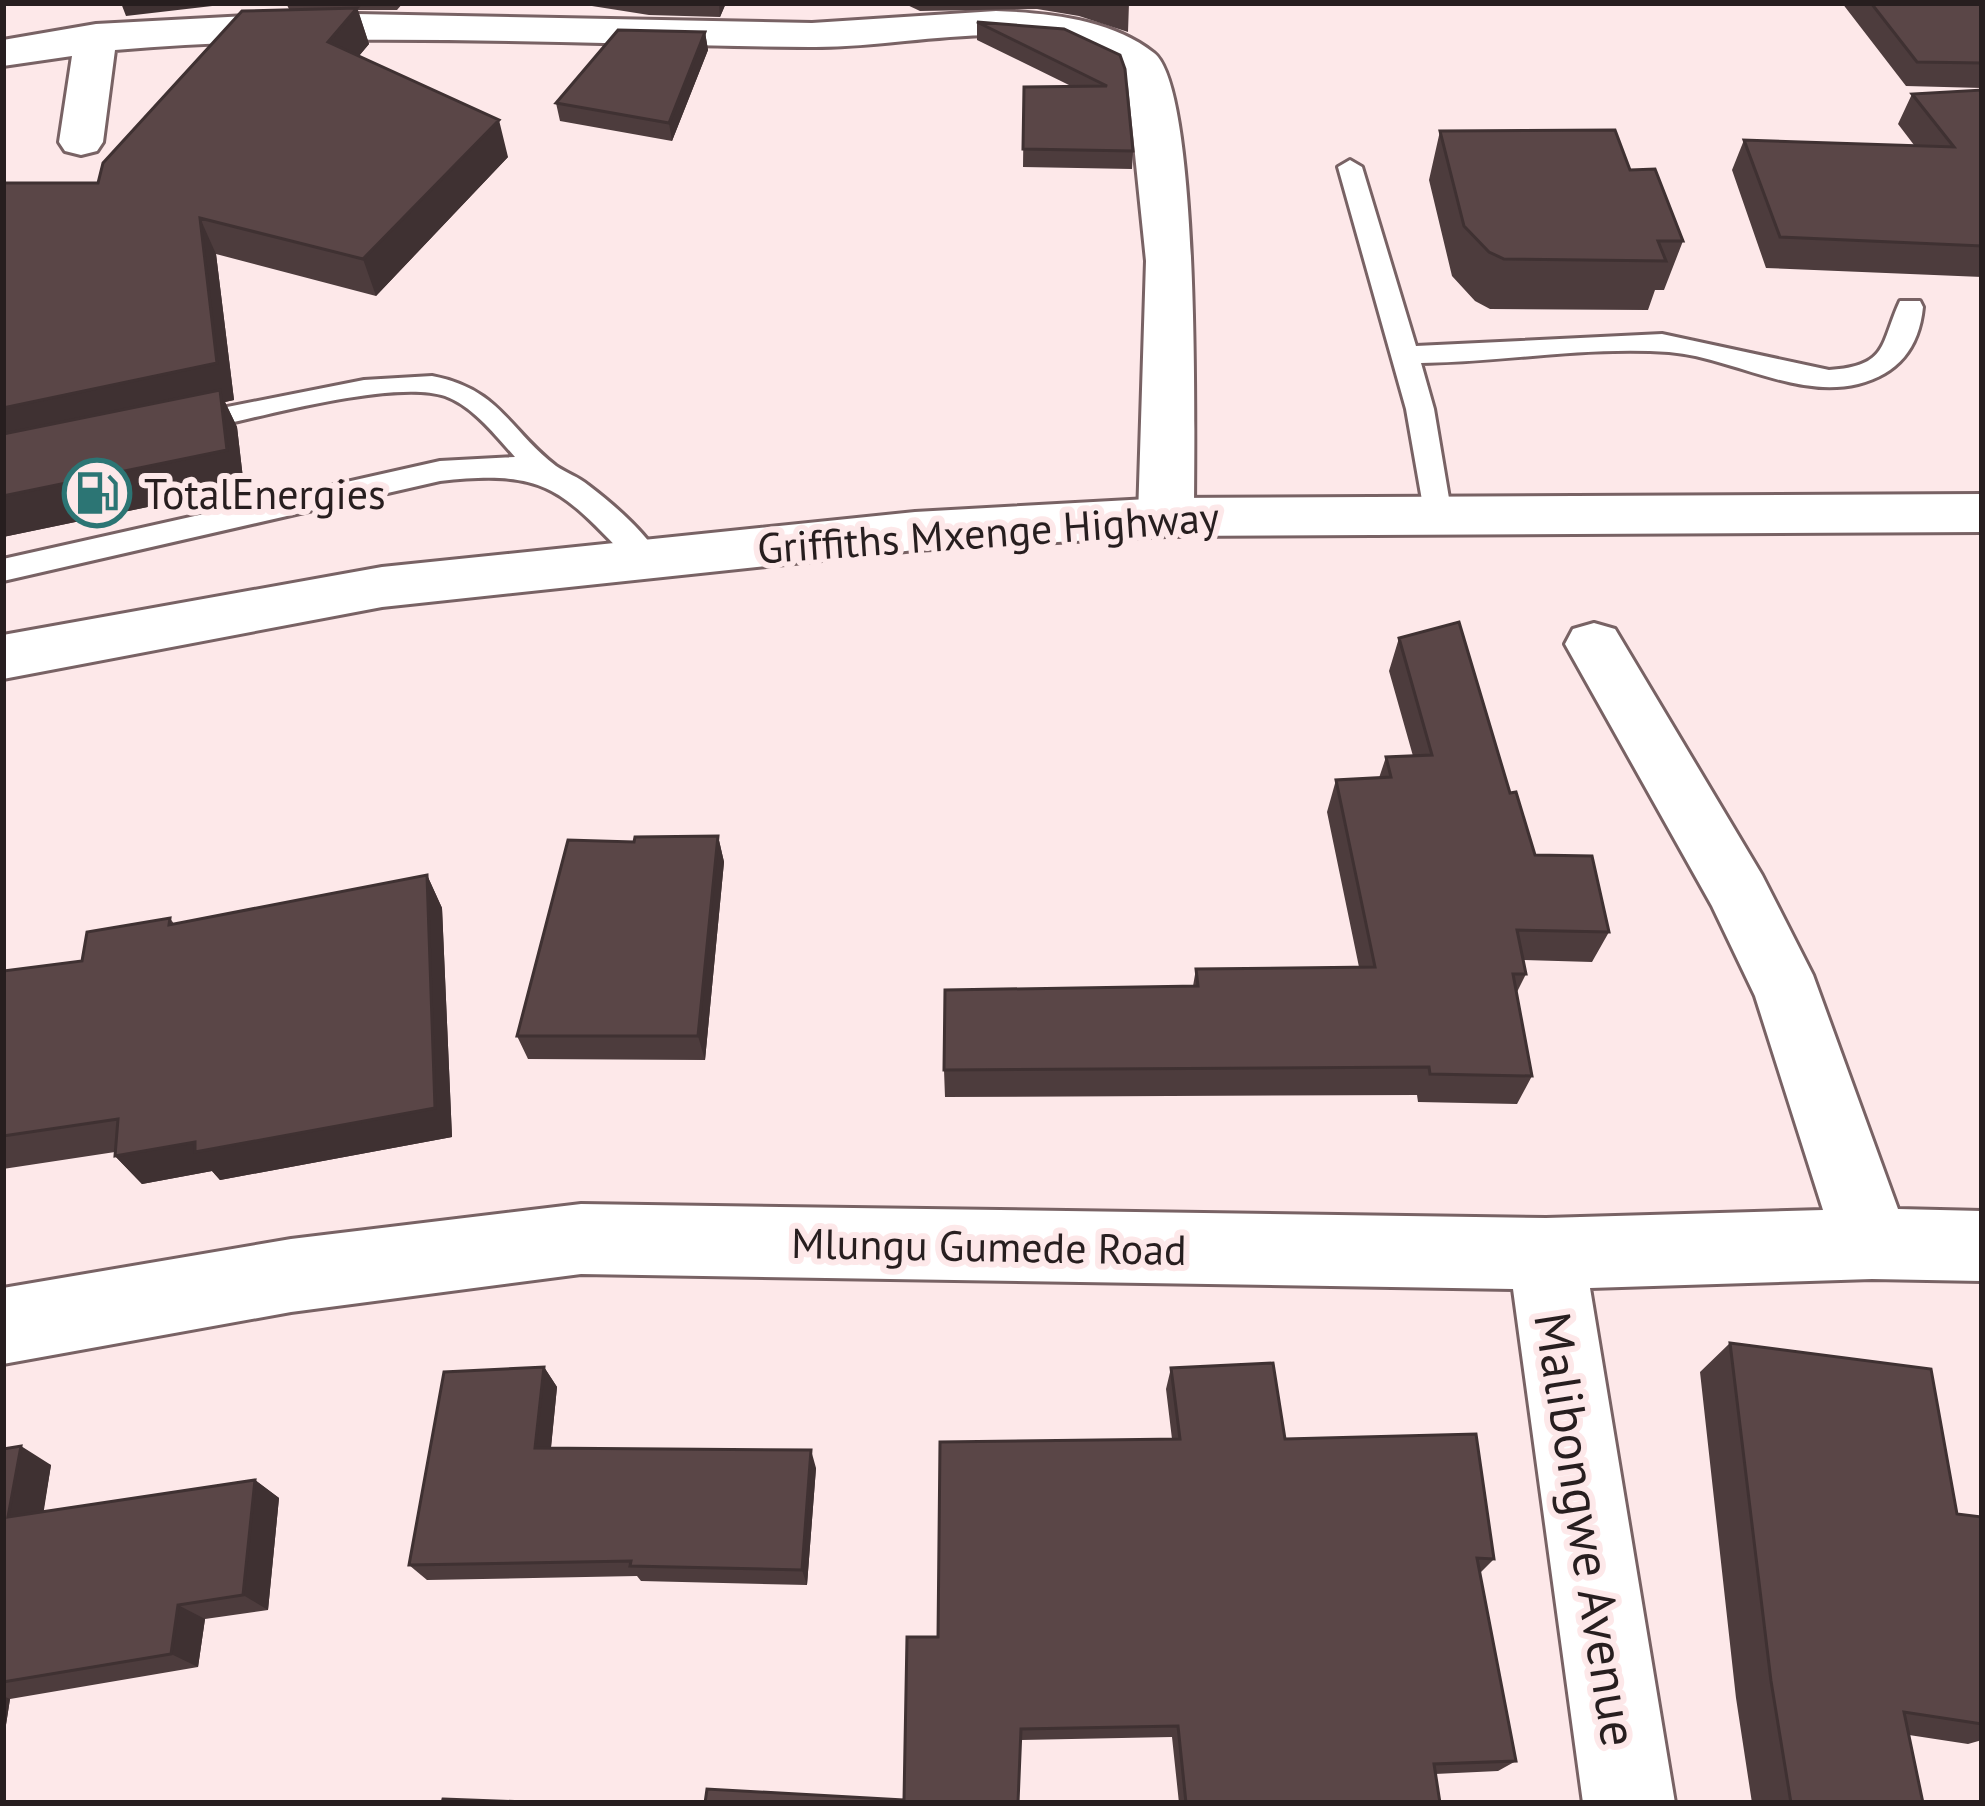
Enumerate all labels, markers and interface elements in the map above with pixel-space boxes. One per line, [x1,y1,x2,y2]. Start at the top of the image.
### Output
fuel station icon: TotalEnergies [62,458,132,528]
place label: TotalEnergies [144,466,386,521]
street label: Griffiths Mxenge Highway [755,488,1221,576]
street label: Mlungu Gumede Road [791,1215,1187,1277]
street label: Malibongwe Avenue [1520,1307,1654,1751]

